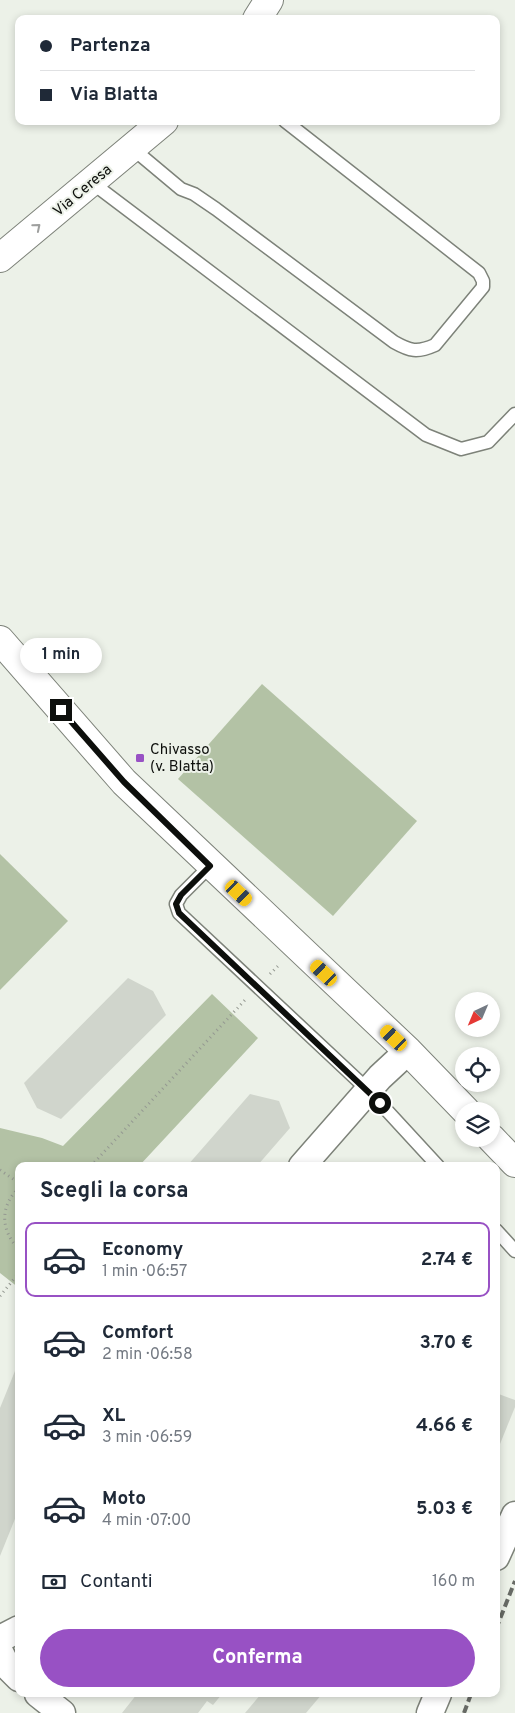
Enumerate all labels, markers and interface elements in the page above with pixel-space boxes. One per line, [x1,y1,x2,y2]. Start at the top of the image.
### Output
text: Partenza [70,34,151,58]
text: Via Blatta [70,83,158,107]
street label: Via Ceresa [50,161,116,221]
one-way arrow [32,224,41,233]
callout: 1 min [20,638,102,672]
text: 1 min [42,645,80,665]
route end [50,699,72,721]
place label: Chivasso (v. Blatta) [150,741,214,777]
marker: Chivasso (v. Blatta) [134,752,146,764]
car [222,877,255,909]
car [307,957,340,989]
north arrow [455,992,500,1038]
map controls [455,992,500,1147]
car [377,1022,410,1054]
button: locate [455,1047,500,1092]
route start [369,1092,391,1114]
button: layers [455,1102,500,1147]
text: Scegli la corsa [40,1178,189,1205]
icon: car [42,1237,87,1282]
text: Economy [102,1238,183,1262]
text: 2.74 € [421,1248,473,1272]
text: 1 min · 06:57 [102,1262,187,1282]
icon: car [42,1320,87,1365]
text: Comfort [102,1321,174,1345]
text: 3.70 € [420,1331,473,1355]
text: 2 min · 06:58 [102,1345,193,1365]
icon: car [42,1403,87,1448]
text: XL [102,1404,125,1428]
text: 4.66 € [416,1414,473,1438]
text: 3 min · 06:59 [102,1428,192,1448]
icon: car [42,1486,87,1531]
text: Moto [102,1487,146,1511]
text: 5.03 € [416,1497,473,1521]
text: 4 min · 07:00 [102,1511,191,1531]
icon: cash [40,1568,68,1596]
text: Contanti [80,1570,153,1594]
text: 160 m [432,1572,475,1592]
button: Conferma [40,1629,475,1687]

